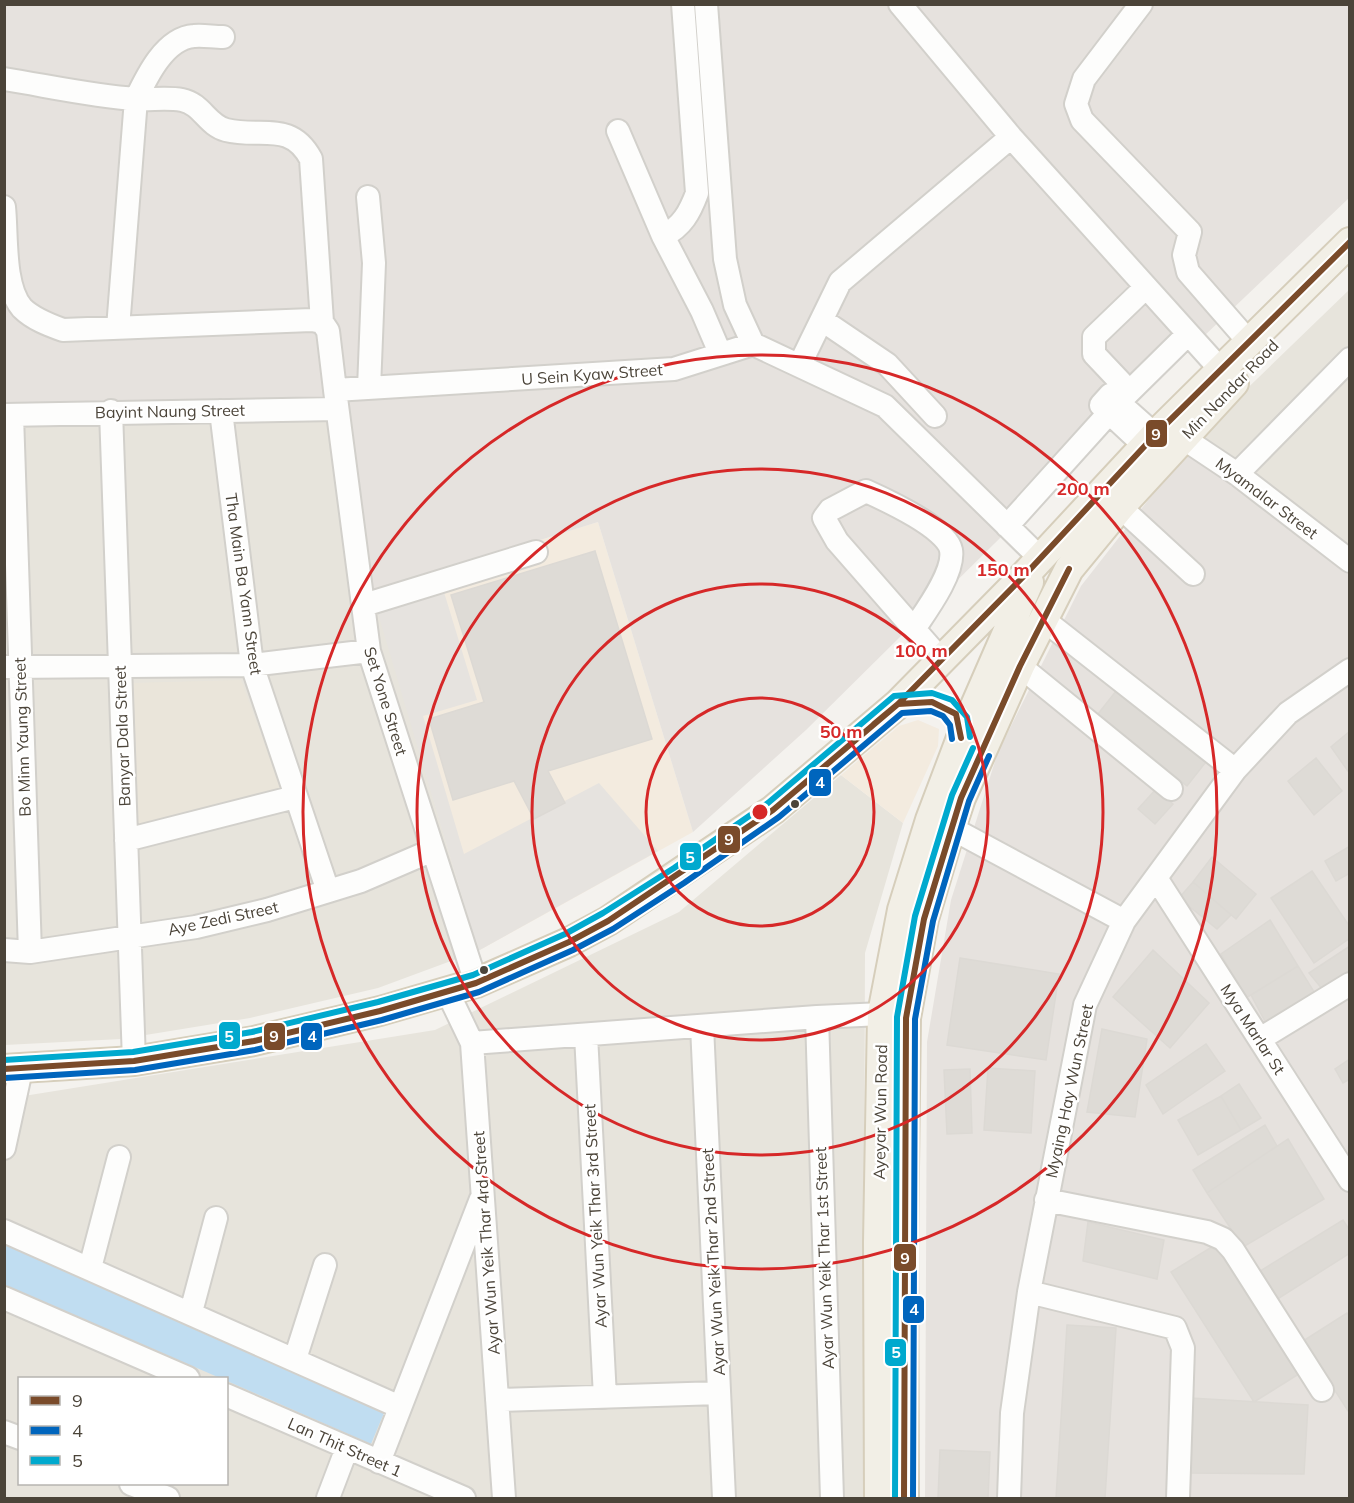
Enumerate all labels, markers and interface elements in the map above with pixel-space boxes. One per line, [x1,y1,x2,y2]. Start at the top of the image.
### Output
street label: Min Nandar Road [1178,335,1282,443]
street label: U Sein Kyaw Street [521,359,664,389]
street label: Bayint Naung Street [95,400,246,422]
line badge: 9 [1145,419,1168,448]
text: 9 [1151,424,1161,444]
street label: Myamalar Street [1212,453,1322,543]
text: 200 m [1056,477,1110,500]
street label: Tha Main Ba Yann Street [221,492,267,677]
text: 150 m [976,558,1030,581]
text: 100 m [894,639,948,662]
street label: Set Yone Street [360,644,412,758]
street label: Bo Minn Yaung Street [9,657,35,817]
street label: Banyar Dala Street [110,665,134,807]
text: 50 m [820,720,862,743]
line badge: 4 [808,768,832,797]
text: 4 [815,772,825,792]
unlabelled marker [789,798,801,810]
centre of rings [750,802,770,822]
line badge: 9 [717,825,741,854]
text: 9 [724,829,734,849]
line badge: 5 [679,842,702,871]
text: 5 [685,847,695,867]
street label: Aye Zedi Street [166,896,280,939]
unlabelled marker [478,964,490,976]
street label: Mya Marlar St [1216,980,1290,1078]
street label: Myaing Hay Wun Street [1041,1002,1097,1180]
line badge: 5 [218,1021,241,1050]
line badge: 9 [263,1022,286,1051]
line badge: 4 [300,1022,323,1051]
text: 5 [224,1026,234,1046]
text: 9 [269,1026,279,1046]
text: 4 [307,1026,317,1046]
street label: Ayeyar Wun Road [869,1044,891,1180]
street label: Ayar Wun Yeik Thar 3rd Street [579,1103,611,1329]
street label: Ayar Wun Yeik Thar 4rd Street [468,1130,504,1356]
street label: Ayar Wun Yeik Thar 1st Street [810,1146,838,1370]
street label: Ayar Wun Yeik Thar 2nd Street [697,1147,729,1376]
line badge: 9 [893,1243,917,1272]
text: 9 [900,1248,910,1268]
line badge: 4 [902,1295,925,1324]
text: 4 [909,1299,919,1319]
line badge: 5 [884,1338,907,1367]
text: 5 [891,1342,901,1362]
legend [18,1377,228,1485]
text: 9 [72,1389,83,1412]
street label: Lan Thit Street 1 [285,1413,405,1481]
text: 4 [72,1419,83,1442]
text: 5 [72,1449,83,1472]

